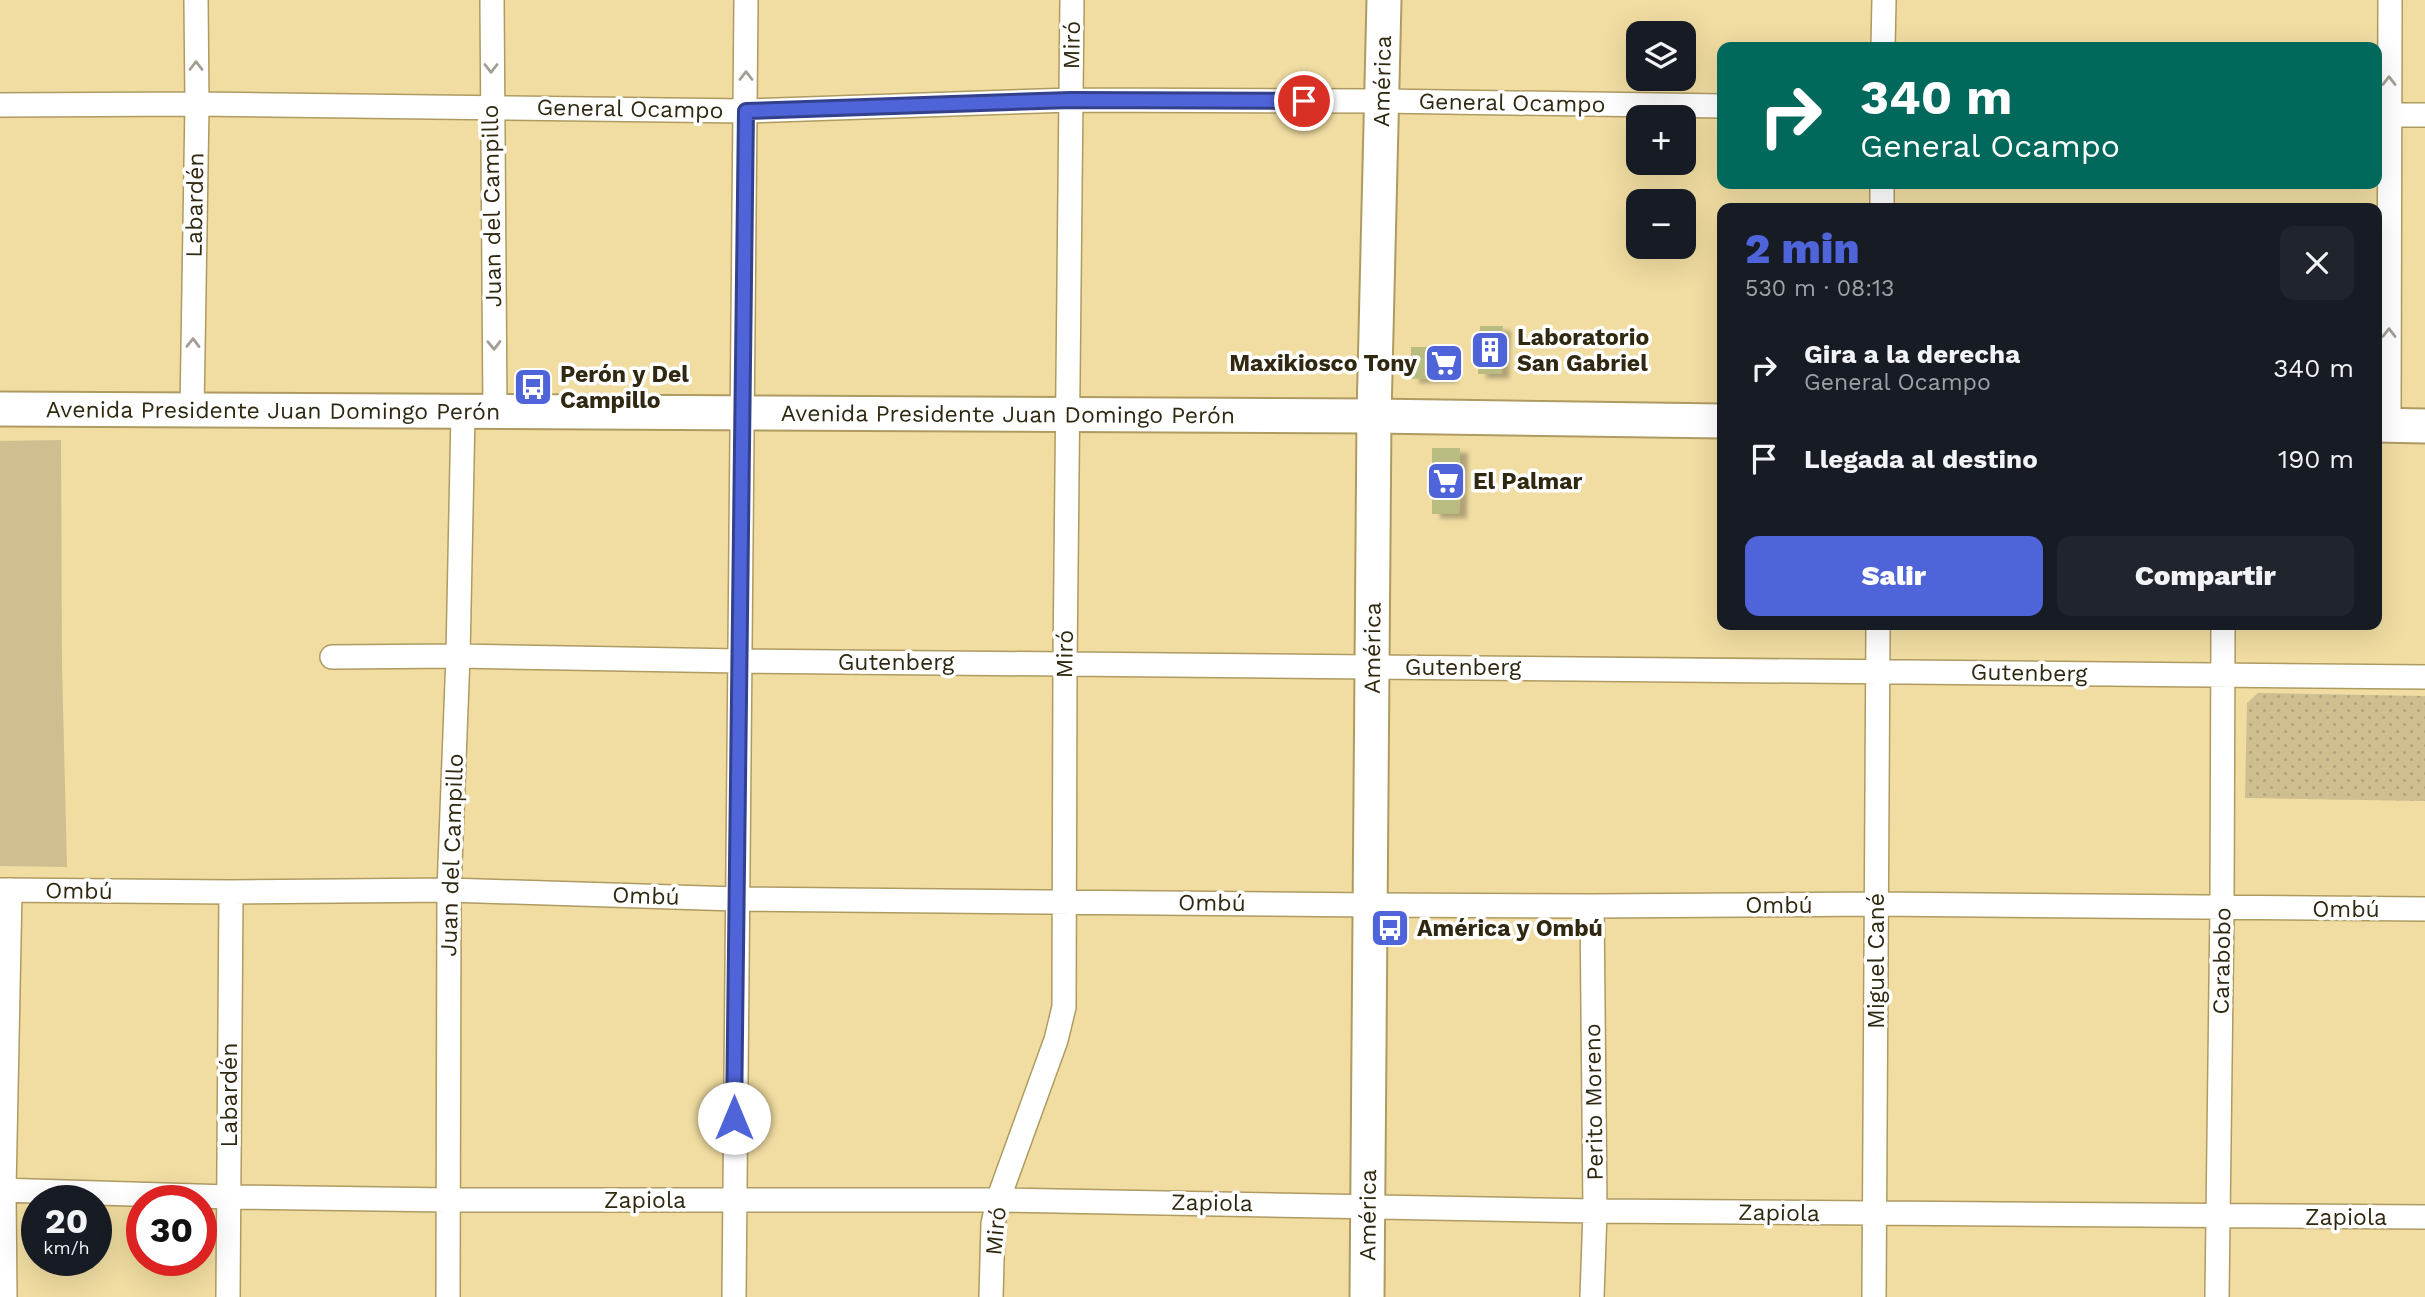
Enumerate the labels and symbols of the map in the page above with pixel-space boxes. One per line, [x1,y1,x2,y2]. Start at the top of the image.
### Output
street label: Miró [1058,20,1086,70]
street label: América [1367,35,1397,127]
one-way arrow [188,60,204,71]
one-way arrow [483,63,499,74]
one-way arrow [738,71,754,81]
pin [1274,71,1334,131]
one-way arrow [2381,75,2397,85]
street label: General Ocampo [1418,88,1606,118]
street label: General Ocampo [536,94,724,124]
street label: Juan del Campillo [477,104,507,308]
street label: Labardén [181,152,209,258]
place label: Laboratorio San Gabriel [1517,324,1649,377]
one-way arrow [2381,327,2397,337]
building icon: Laboratorio San Gabriel [1469,329,1511,371]
one-way arrow [186,337,201,348]
one-way arrow [486,340,502,350]
supermarket icon: Maxikiosco Tony [1423,342,1465,384]
place label: Maxikiosco Tony [1229,350,1417,377]
place label: Perón y Del Campillo [560,361,689,414]
bus stop icon: Perón y Del Campillo [512,366,554,408]
street label: Avenida Presidente Juan Domingo Perón [46,396,500,425]
street label: Avenida Presidente Juan Domingo Perón [781,399,1235,429]
supermarket icon: El Palmar [1425,460,1467,502]
place label: El Palmar [1473,468,1582,495]
street label: América [1358,602,1386,694]
street label: Miró [1051,629,1079,679]
street label: Gutenberg [838,649,955,676]
street label: Gutenberg [1405,654,1522,681]
street label: Gutenberg [1970,658,2088,688]
street label: Juan del Campillo [435,753,469,957]
street label: Ombú [45,877,113,905]
street label: Ombú [612,881,680,911]
street label: Ombú [1178,889,1246,917]
street label: Ombú [1745,892,1813,919]
street label: Miguel Cané [1863,893,1890,1029]
street label: Ombú [2312,896,2380,923]
bus stop icon: América y Ombú [1369,907,1411,949]
street label: Carabobo [2208,907,2236,1015]
place label: América y Ombú [1417,915,1603,942]
street label: Perito Moreno [1579,1023,1609,1181]
street label: Labardén [216,1042,243,1148]
position arrow [697,1081,771,1155]
street label: América [1354,1169,1382,1261]
speed limit sign: 30 [126,1185,217,1276]
street label: Zapiola [604,1187,686,1214]
street label: Zapiola [1171,1189,1253,1217]
street label: Zapiola [1738,1199,1820,1227]
street label: Zapiola [2305,1204,2387,1231]
street label: Miró [980,1205,1012,1257]

